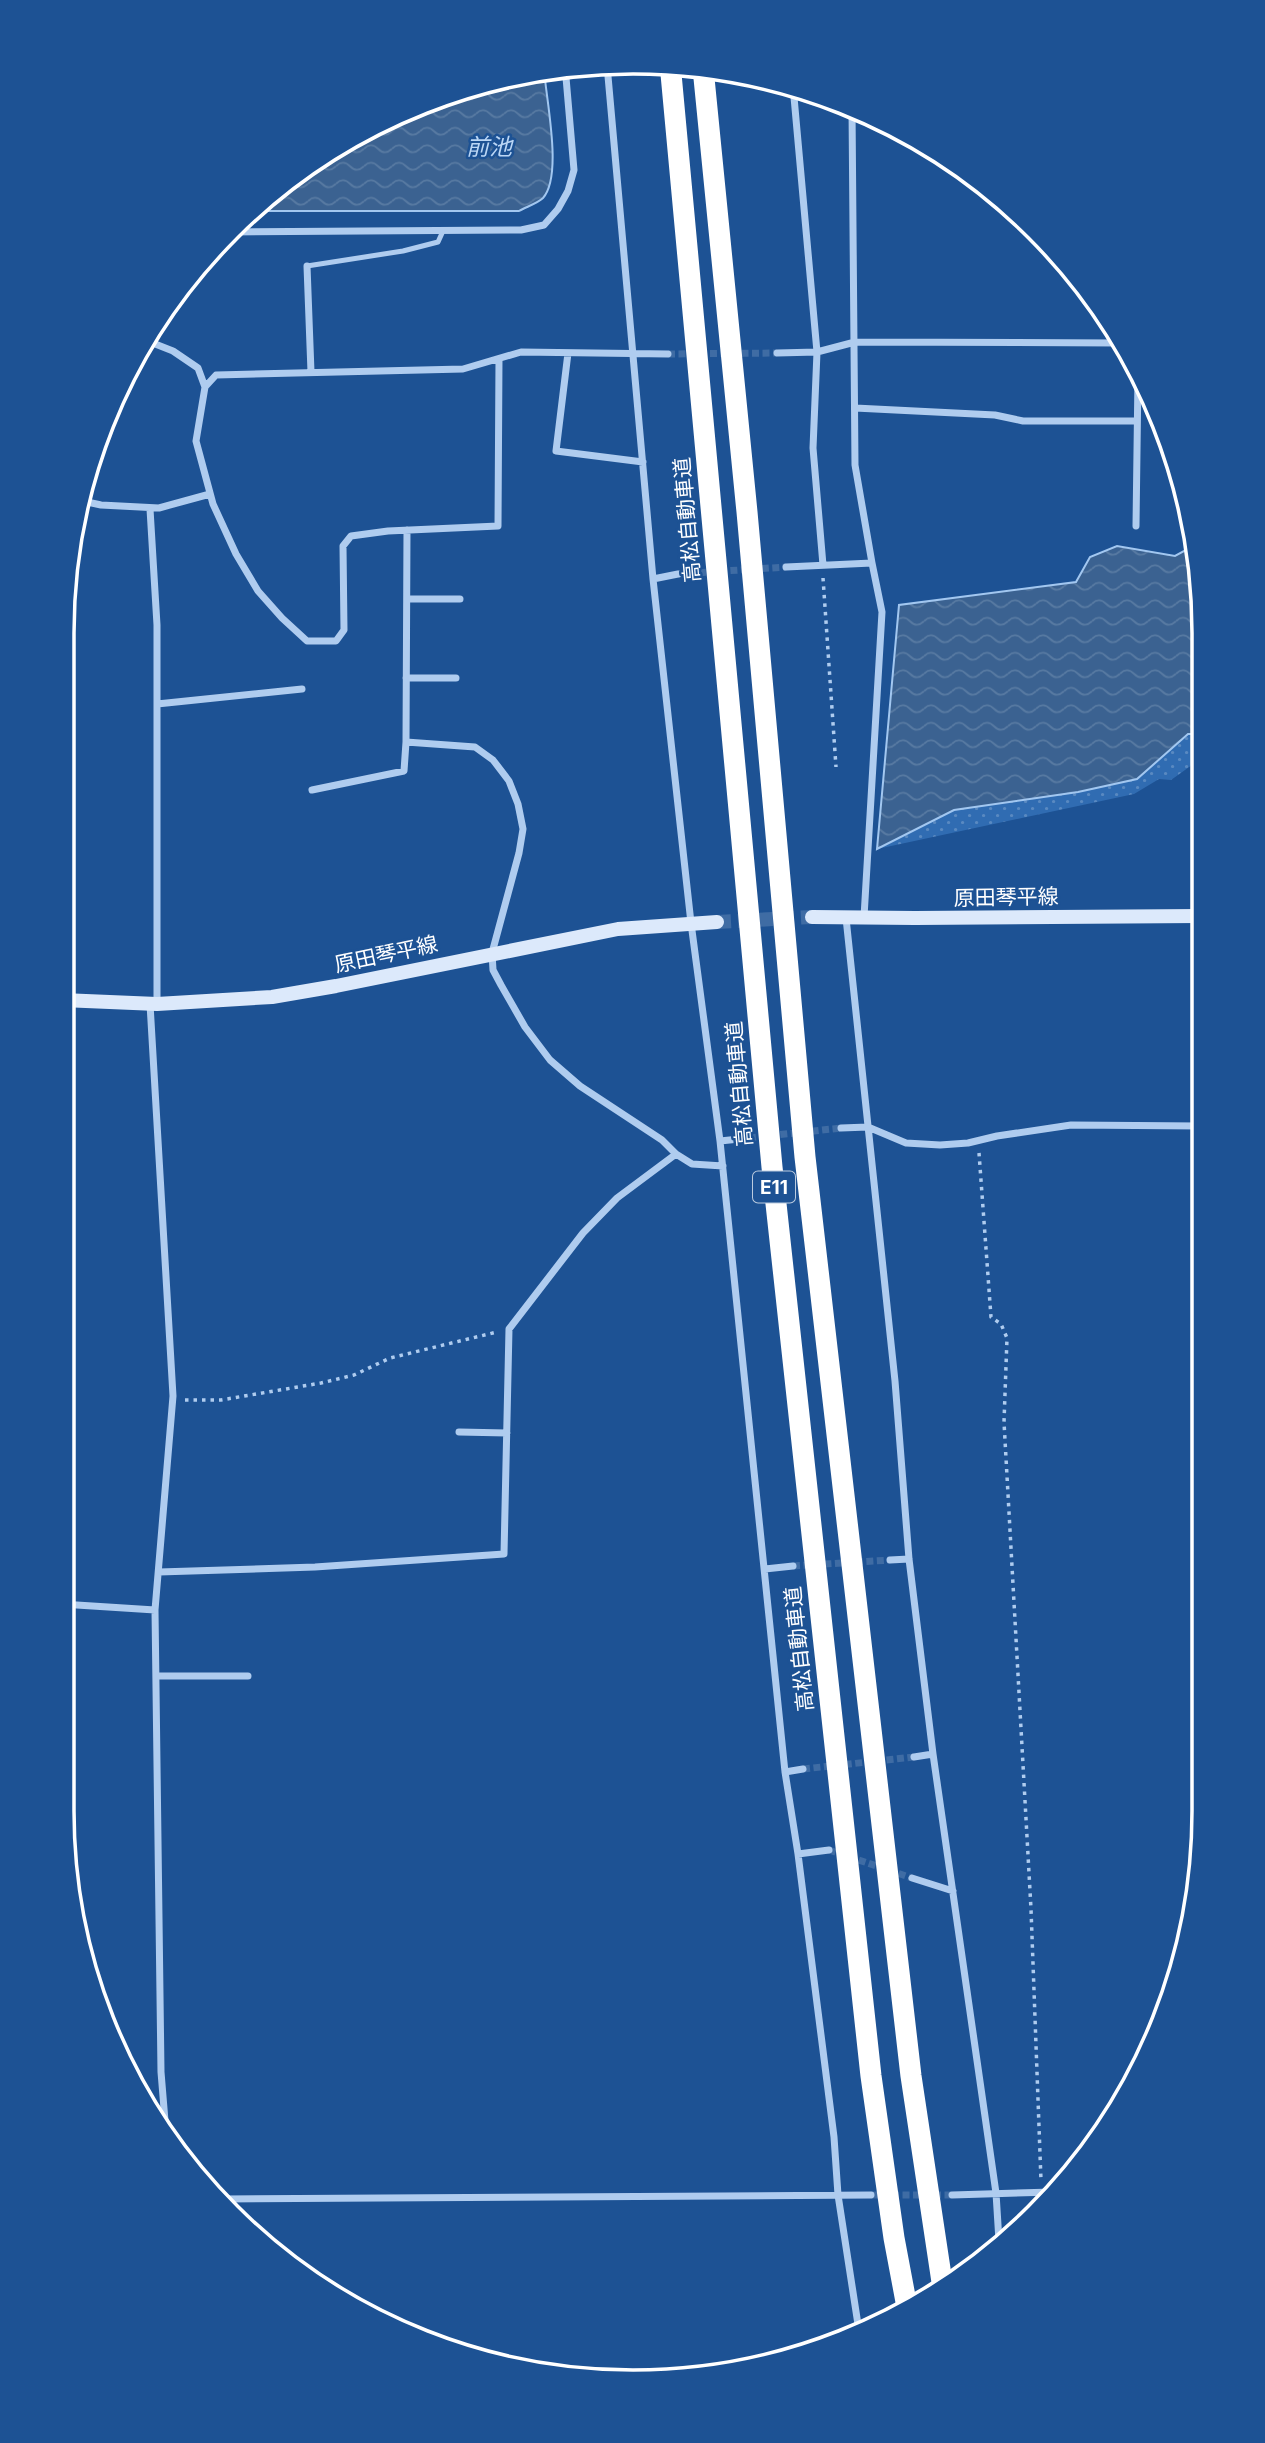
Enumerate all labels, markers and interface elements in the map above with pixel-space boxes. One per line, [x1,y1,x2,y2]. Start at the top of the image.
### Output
water label: 前池 [466,133,514,161]
street label: 高松自動車道 [669,456,705,584]
street label: 原田琴平線 [953,884,1059,910]
street label: 原田琴平線 [332,931,440,977]
street label: 高松自動車道 [721,1020,757,1148]
road number: E11 [753,1172,795,1203]
street label: 高松自動車道 [780,1585,818,1713]

